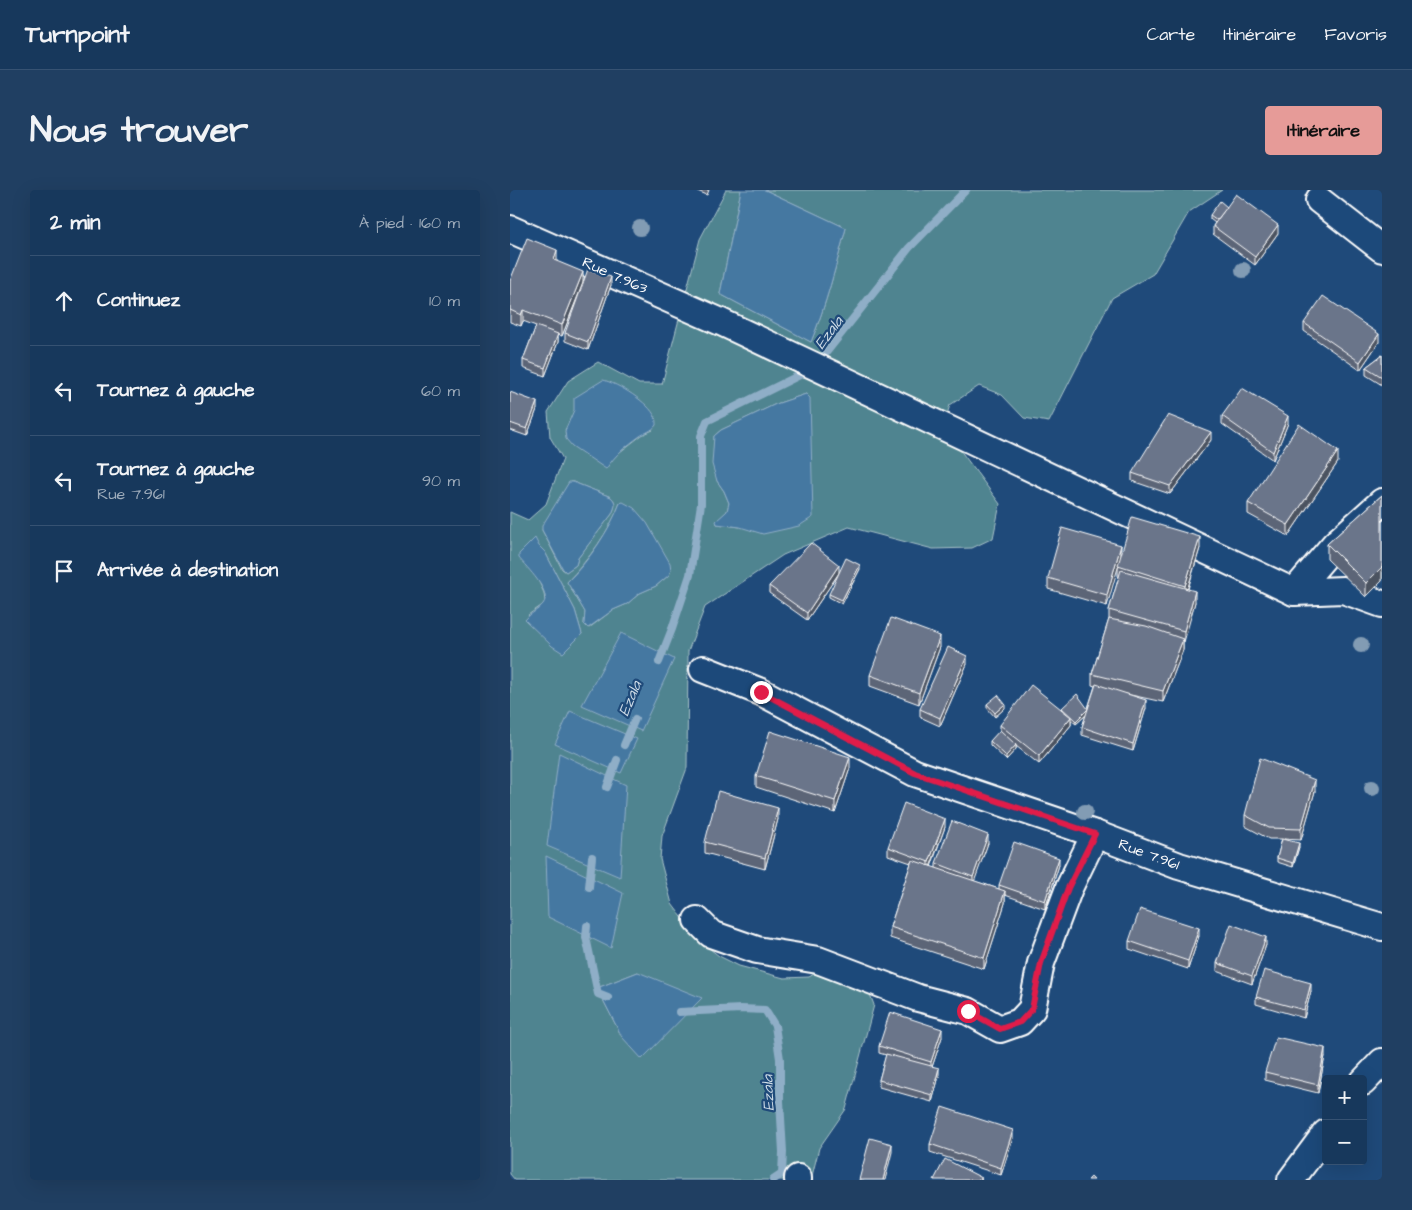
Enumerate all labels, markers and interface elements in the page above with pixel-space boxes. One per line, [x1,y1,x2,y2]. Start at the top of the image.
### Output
text: Turnpoint [25,18,130,52]
text: Carte [1146,22,1195,47]
text: Itinéraire [1223,22,1296,47]
text: Favoris [1324,22,1387,47]
text: Nous trouver [30,106,248,155]
button: Itinéraire [1265,106,1382,155]
text: 2 min [50,208,100,237]
text: À pied · 160 m [359,212,460,234]
street label: Rue 7.963 [579,252,651,299]
icon: ahead [50,287,78,315]
text: Continuez [97,287,180,314]
text: 10 m [429,290,460,312]
water label: Ezala [809,311,849,354]
icon: left [50,377,78,405]
text: Tournez à gauche [97,377,255,404]
text: 60 m [421,380,460,402]
text: Tournez à gauche [97,456,255,483]
icon: left [50,467,78,495]
text: 90 m [422,470,460,492]
text: Rue 7.961 [97,483,165,505]
icon: arrive [50,557,78,585]
text: Arrivée à destination [97,557,278,584]
water label: Ezala [613,677,647,719]
route end [750,681,773,704]
street label: Rue 7.961 [1115,834,1182,875]
route start [957,1000,980,1023]
water label: Ezala [756,1074,780,1111]
map controls [1322,1075,1367,1165]
button: + [1322,1075,1367,1120]
button: − [1322,1120,1367,1165]

